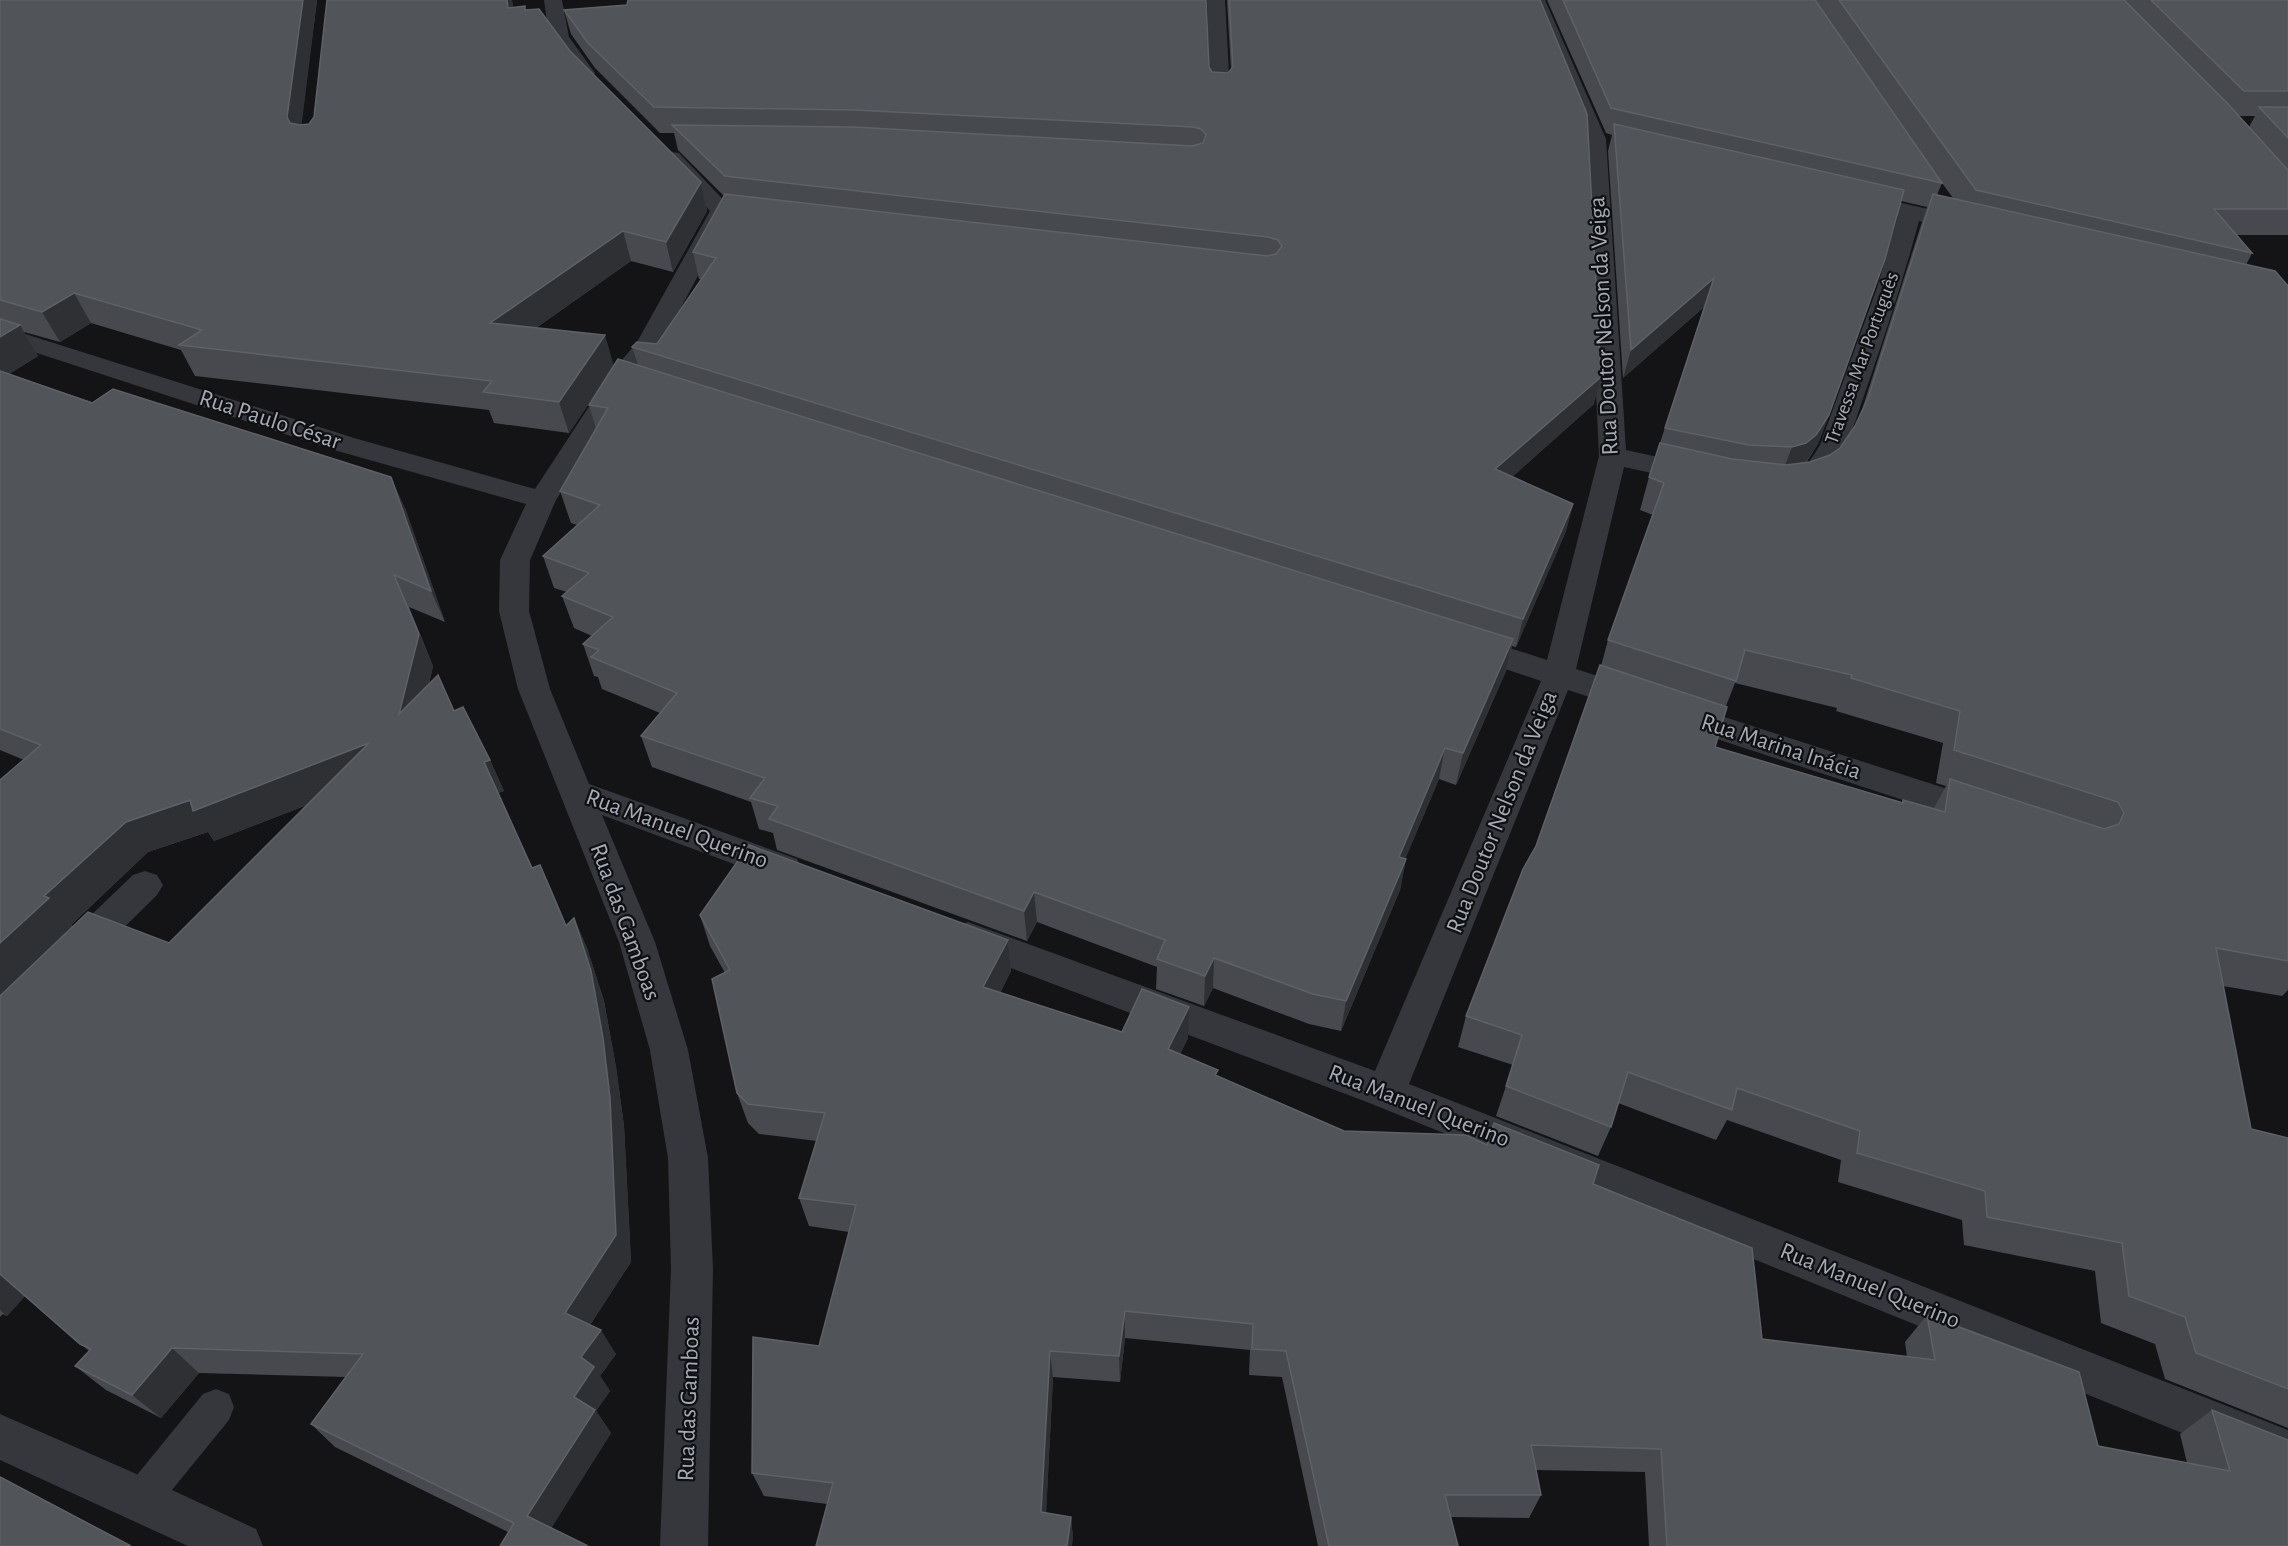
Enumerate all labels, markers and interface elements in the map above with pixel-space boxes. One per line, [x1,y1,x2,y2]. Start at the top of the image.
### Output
street label: Rua Doutor Nelson da Veiga [1585,196,1623,456]
street label: Travessa Mar Português [1822,269,1902,447]
street label: Rua Paulo César [196,386,344,454]
street label: Rua Doutor Nelson da Veiga [1442,687,1562,937]
street label: Rua Marina Inácia [1698,710,1864,784]
street label: Rua Manuel Querino [583,785,771,873]
street label: Rua das Gamboas [586,840,664,1004]
street label: Rua Manuel Querino [1325,1060,1513,1152]
street label: Rua Manuel Querino [1777,1239,1963,1333]
street label: Rua das Gamboas [674,1316,704,1482]

